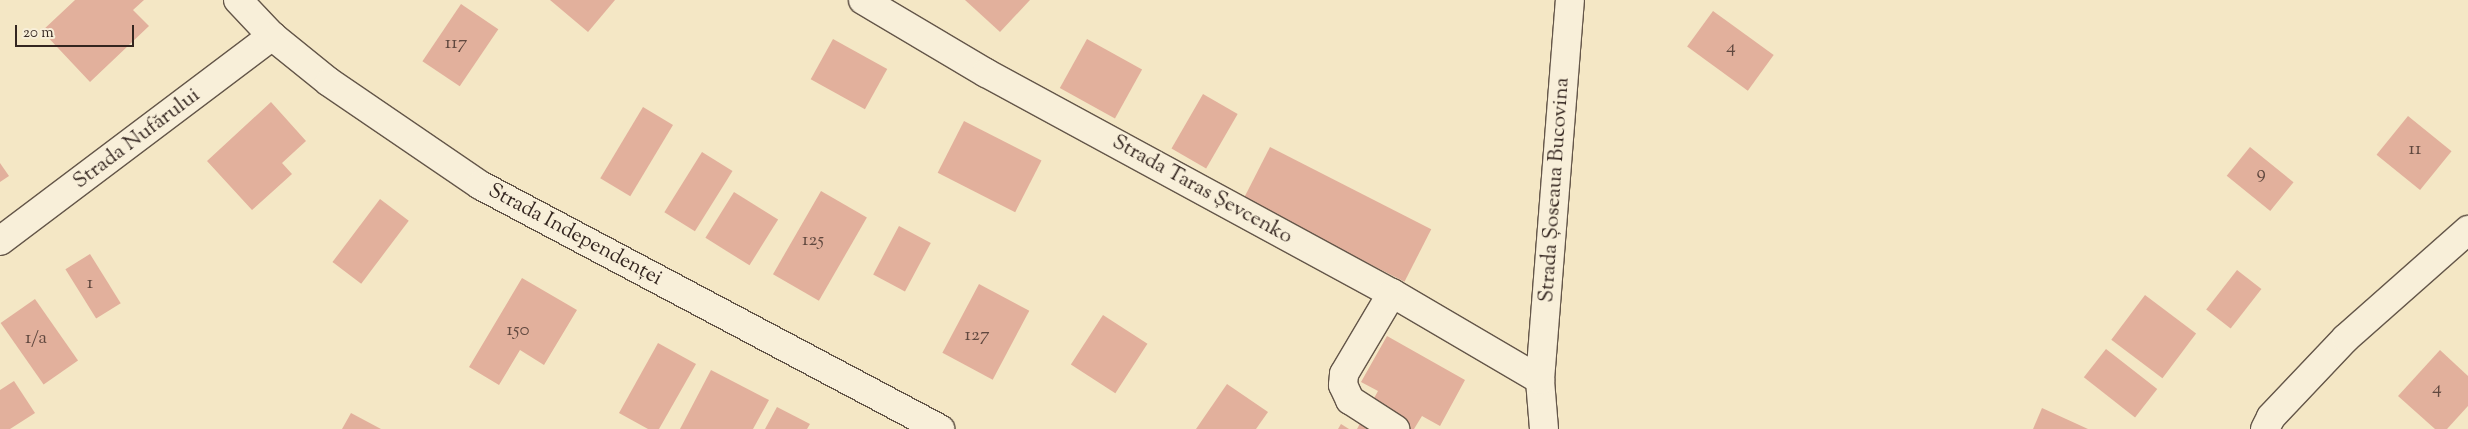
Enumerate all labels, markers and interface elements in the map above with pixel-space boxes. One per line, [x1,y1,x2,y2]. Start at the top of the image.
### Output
scale bar [18,15,136,47]
text: 20 m [23,23,54,44]
house number: 117 [445,33,467,55]
house number: 4 [1726,37,1736,59]
street label: Strada Șoseaua Bucovina [1535,77,1575,303]
street label: Strada Nufărului [69,83,205,195]
street label: Strada Taras Șevcenko [1107,130,1297,250]
house number: 11 [2409,139,2421,161]
house number: 9 [2256,163,2266,185]
street label: Strada Independenței [484,178,666,292]
house number: 125 [802,230,824,252]
house number: 1 [87,273,93,295]
house number: 150 [506,320,530,342]
house number: 127 [965,325,989,347]
house number: 1/a [25,328,47,350]
house number: 4 [2432,378,2442,400]

